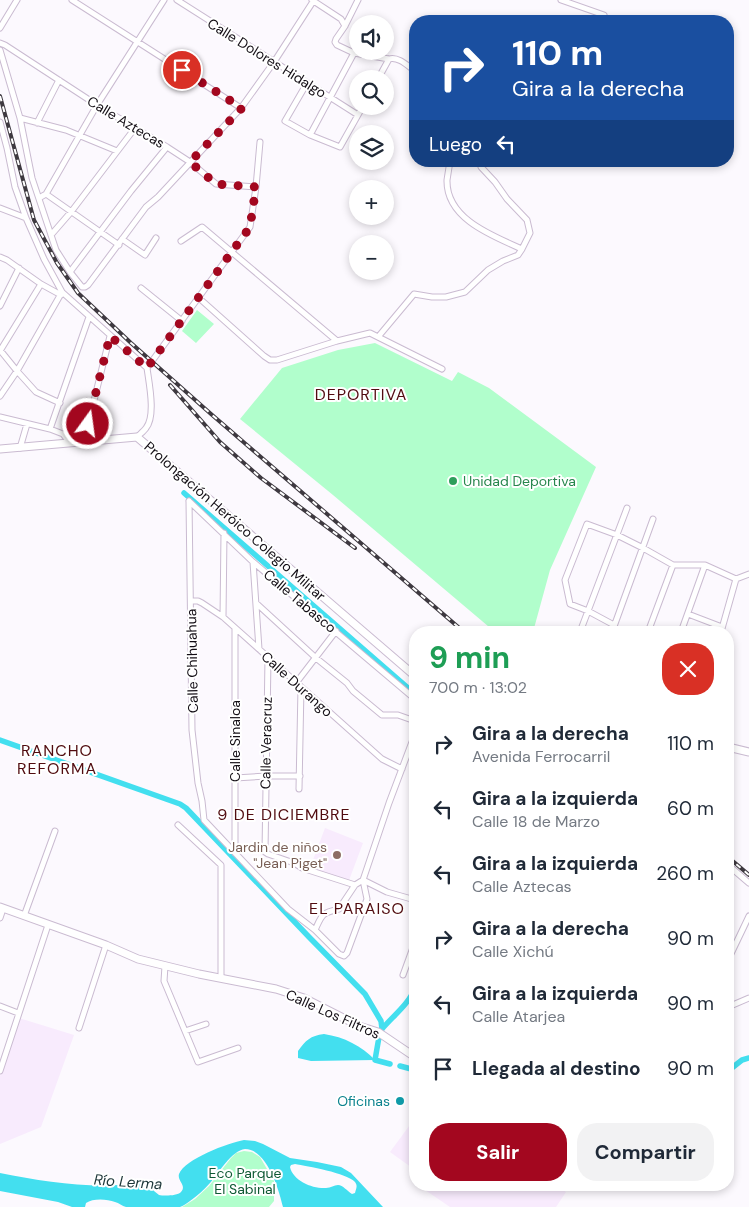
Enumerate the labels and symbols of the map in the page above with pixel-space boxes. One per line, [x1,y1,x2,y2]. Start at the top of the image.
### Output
street label: Calle Dolores Hidalgo [204,14,330,102]
pin [161,49,203,91]
street label: Calle Aztecas [84,92,168,152]
district label: DEPORTIVA [315,384,407,405]
position arrow [61,397,113,449]
street label: Prolongación Heróico Colegio Militar [141,437,329,605]
place label: Unidad Deportiva [463,472,576,490]
marker: Unidad Deportiva [447,475,459,487]
street label: Calle Tabasco [260,565,340,637]
street label: Calle Chihuahua [182,609,202,713]
street label: Calle Durango [258,647,336,721]
street label: Calle Veracruz [256,697,276,789]
street label: Calle Sinaloa [226,700,244,782]
district label: RANCHO REFORMA [17,740,97,779]
district label: 9 DE DICIEMBRE [217,804,351,825]
place label: Jardin de niños "Jean Piget" [228,838,327,872]
marker: Jardin de niños "Jean Piget" [331,849,343,861]
district label: EL PARAISO [309,898,405,919]
street label: Calle Los Filtros [283,985,383,1043]
place label: Oficinas [337,1092,390,1110]
marker: Oficinas [394,1095,406,1107]
park label: Eco Parque El Sabinal [208,1164,282,1198]
water label: Río Lerma [93,1170,163,1194]

